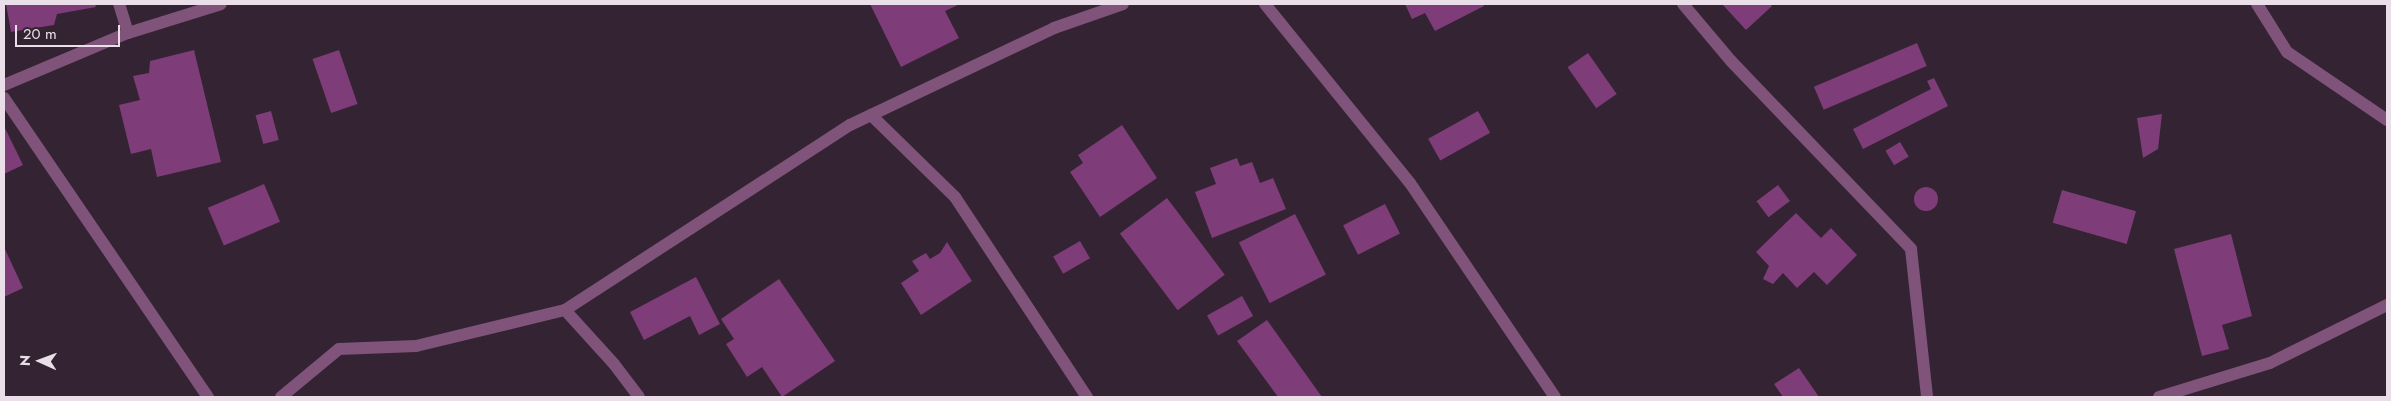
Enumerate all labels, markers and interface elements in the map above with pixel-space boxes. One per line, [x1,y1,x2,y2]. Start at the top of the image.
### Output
scale bar [18,15,122,47]
text: 20 m [23,23,57,45]
north arrow [15,336,65,386]
text: N [15,355,35,366]

